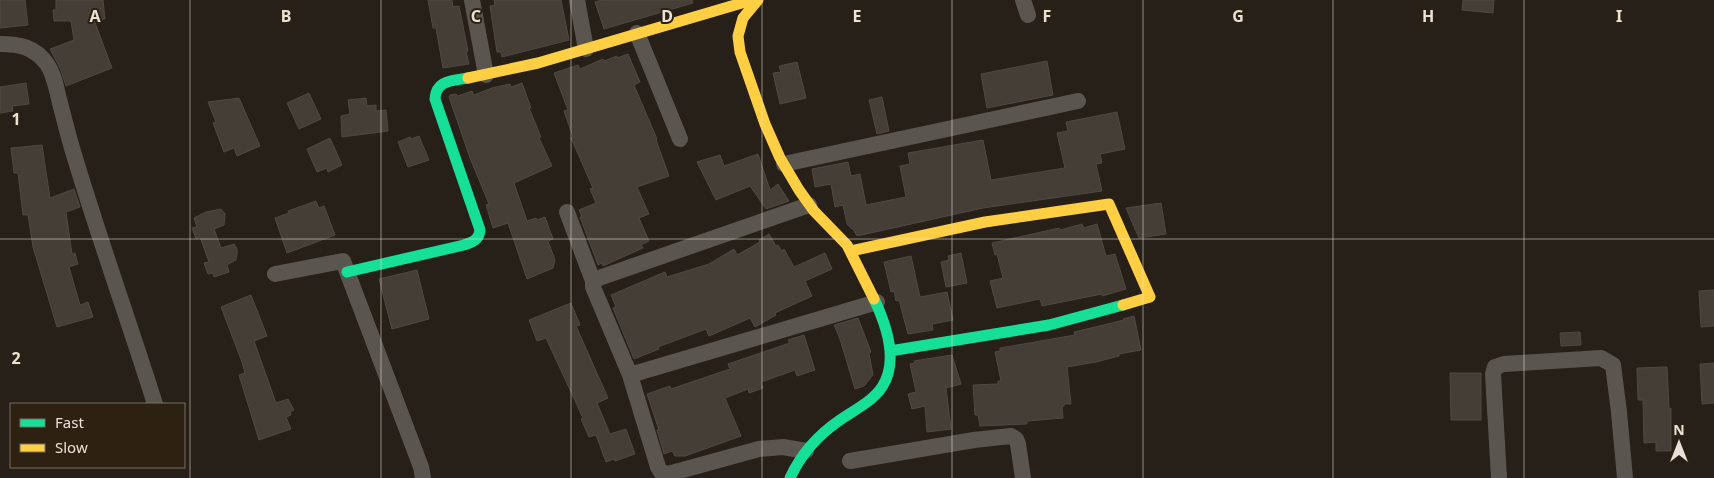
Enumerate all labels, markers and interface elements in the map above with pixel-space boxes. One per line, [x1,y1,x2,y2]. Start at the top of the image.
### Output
text: A [89,5,101,27]
text: B [281,5,291,27]
text: C [471,5,481,27]
text: D [661,5,673,27]
text: E [853,5,862,27]
text: F [1043,5,1051,27]
text: G [1232,5,1244,27]
text: H [1422,5,1434,27]
text: I [1616,5,1622,27]
text: 1 [11,108,21,130]
text: 2 [11,347,21,369]
legend [10,403,185,468]
text: Fast [55,412,84,432]
north arrow [1654,418,1704,468]
text: N [1673,420,1685,439]
text: Slow [55,437,88,457]

